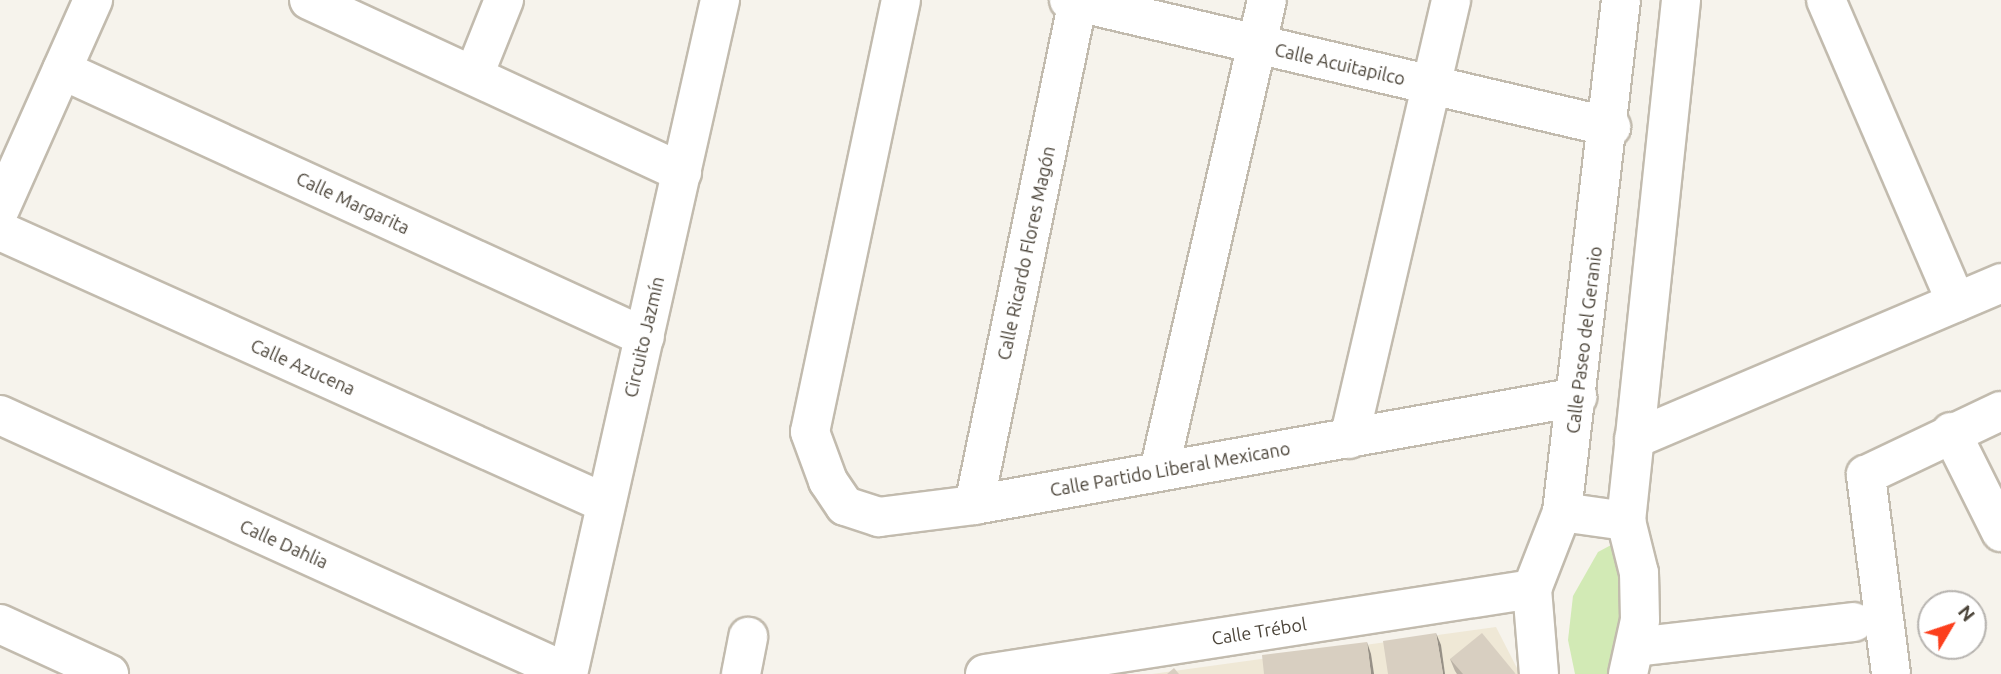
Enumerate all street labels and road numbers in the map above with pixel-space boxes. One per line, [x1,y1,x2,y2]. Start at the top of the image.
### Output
street label: Calle Acuitapilco [1273,38,1407,90]
street label: Calle Ricardo Flores Magón [993,144,1059,362]
street label: Calle Margarita [293,167,413,239]
street label: Calle Paseo del Geranio [1562,245,1606,435]
street label: Circuito Jazmín [620,274,668,400]
street label: Calle Azucena [247,334,359,400]
street label: Calle Partido Liberal Mexicano [1048,437,1292,501]
street label: Calle Dahlia [236,515,332,573]
street label: Calle Trébol [1210,613,1308,649]

